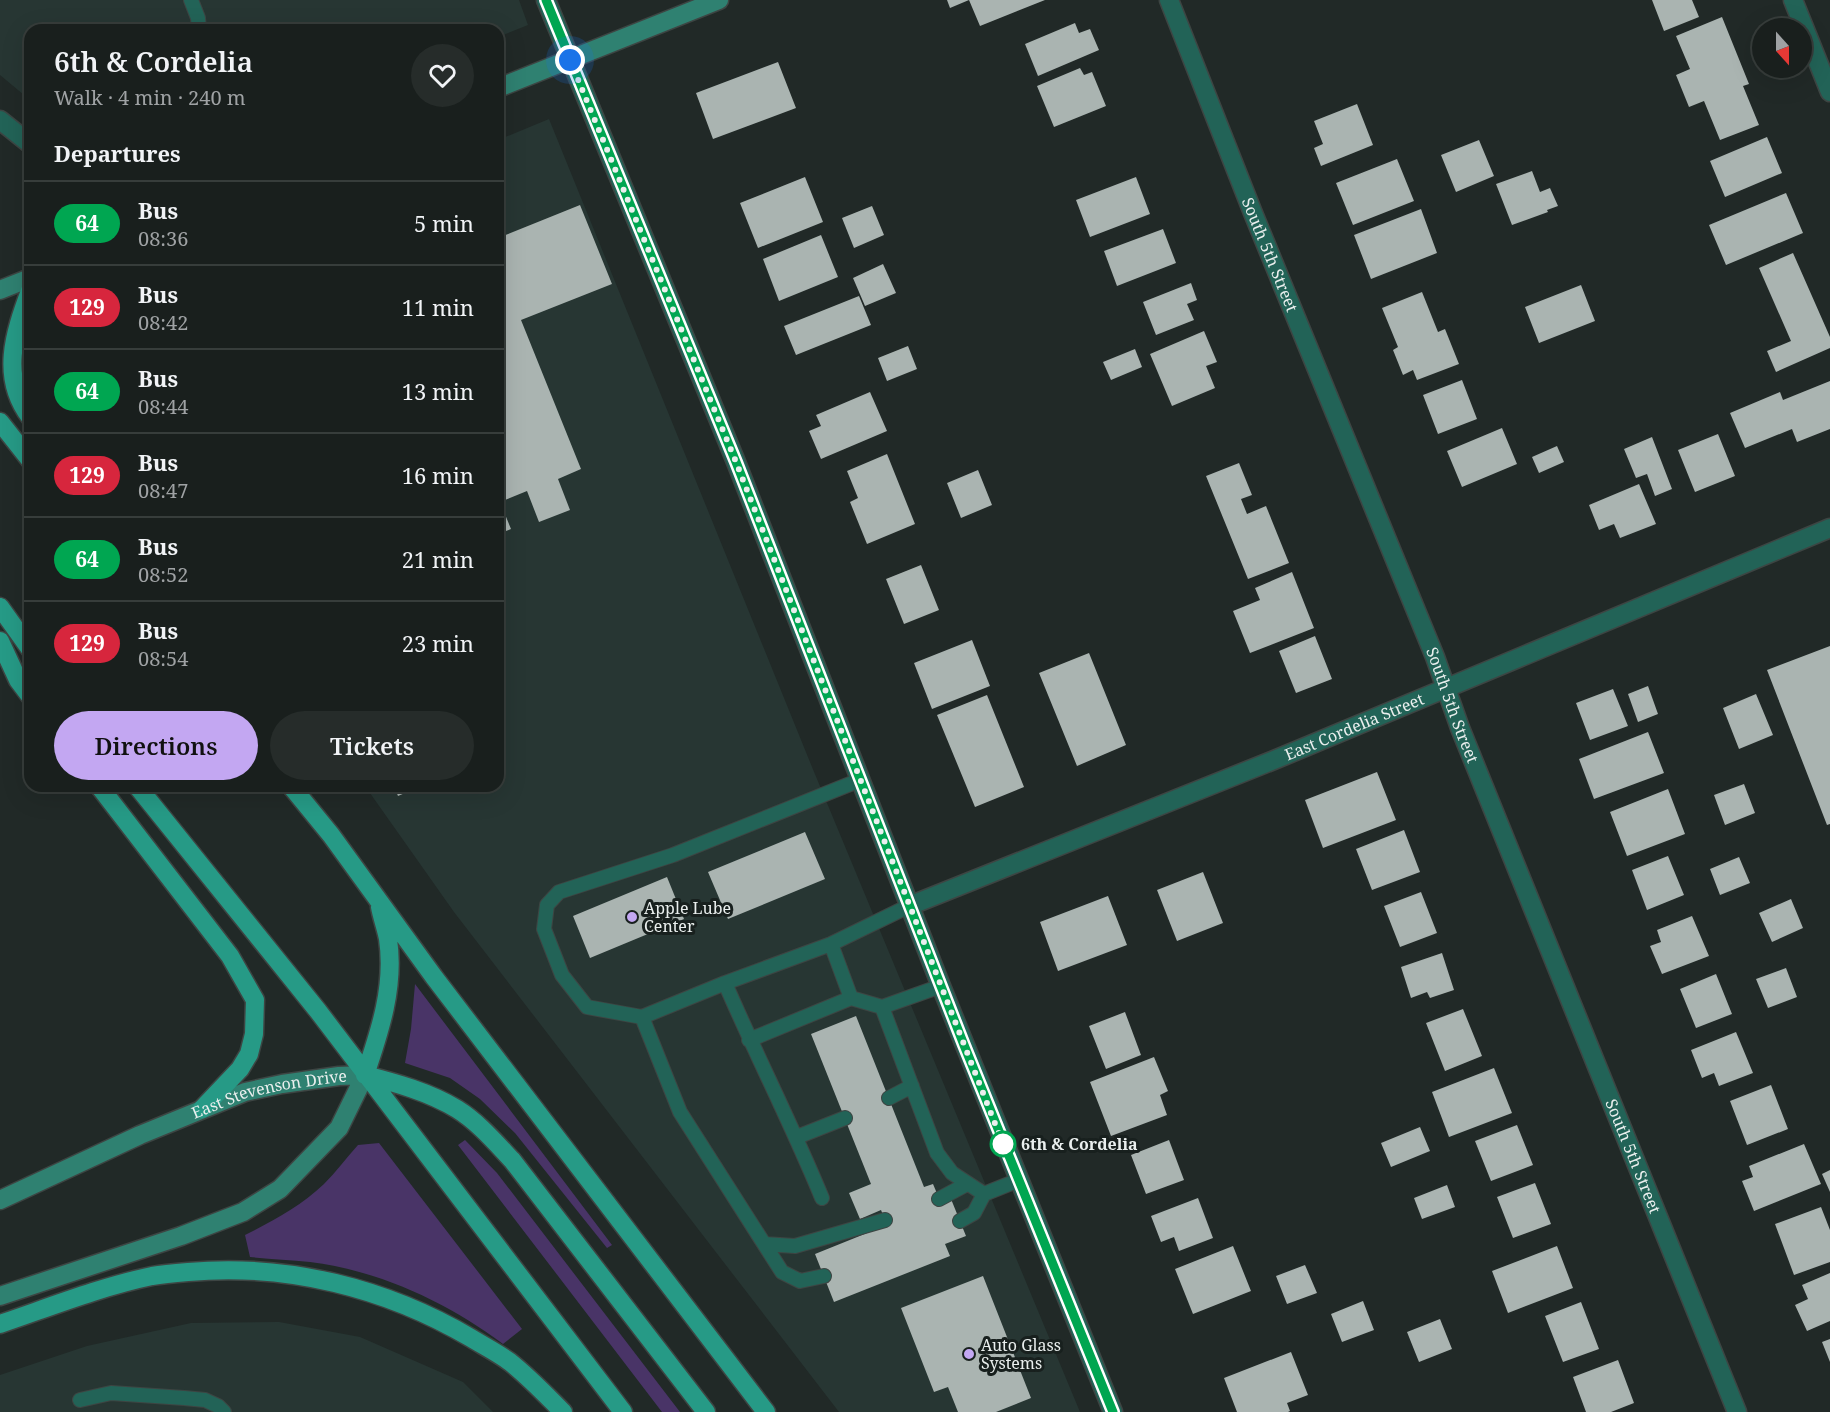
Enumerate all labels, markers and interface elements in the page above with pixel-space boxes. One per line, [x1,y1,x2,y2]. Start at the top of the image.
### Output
north arrow [1752,18,1812,78]
map controls [1752,18,1812,78]
text: 6th & Cordelia [54,42,253,80]
button: heart [411,44,474,107]
your location [555,45,585,75]
text: Walk · 4 min · 240 m [54,84,246,111]
text: Departures [54,138,181,168]
street label: South 5th Street [1237,194,1303,315]
text: Bus [138,195,178,225]
text: 5 min [414,208,474,238]
text: 64 [75,209,99,237]
text: 08:36 [138,225,188,252]
text: Bus [138,279,178,309]
text: 11 min [402,292,474,322]
text: 129 [69,293,105,321]
text: 08:42 [138,309,188,336]
text: Bus [138,363,178,393]
text: 13 min [402,376,474,406]
text: 64 [75,377,99,405]
text: 08:44 [138,393,188,420]
text: Bus [138,447,178,477]
text: 16 min [402,460,474,490]
text: 129 [69,461,105,489]
text: 08:47 [138,477,188,504]
text: Bus [138,531,178,561]
text: 21 min [402,544,474,574]
text: 64 [75,545,99,573]
text: 08:52 [138,561,188,588]
text: Bus [138,615,178,645]
text: 23 min [402,628,474,658]
text: 129 [69,629,105,657]
street label: South 5th Street [1421,644,1484,767]
text: 08:54 [138,645,188,672]
street label: East Cordelia Street [1281,688,1427,765]
button: Directions [54,711,258,780]
button: Tickets [270,711,474,780]
place label: Apple Lube Center [644,897,731,937]
marker: Apple Lube Center [625,910,639,924]
street label: East Stevenson Drive [188,1065,347,1124]
street label: South 5th Street [1600,1096,1667,1217]
marker: 6th & Cordelia [990,1131,1016,1157]
place label: 6th & Cordelia [1021,1133,1138,1155]
place label: Auto Glass Systems [981,1334,1061,1374]
marker: Auto Glass Systems [962,1347,976,1361]

